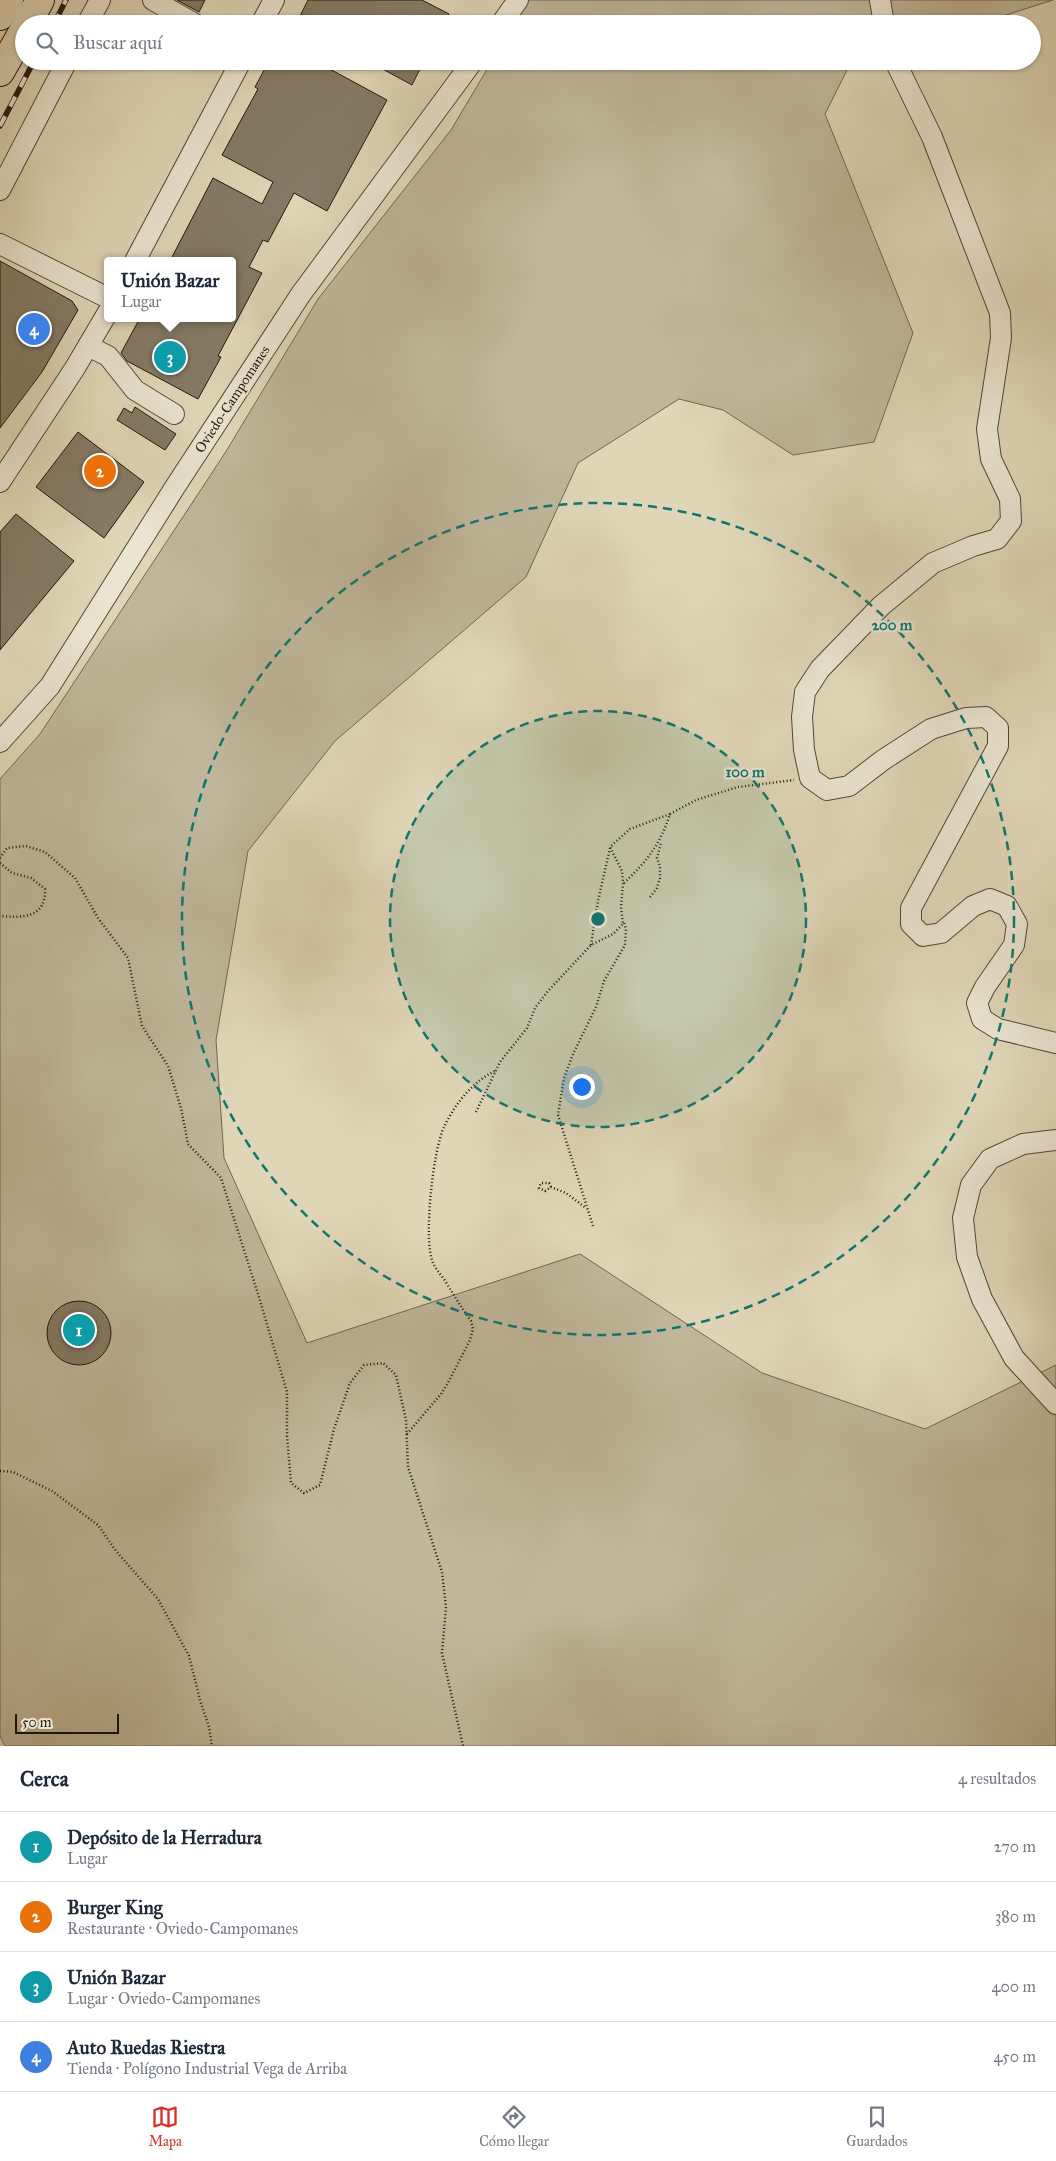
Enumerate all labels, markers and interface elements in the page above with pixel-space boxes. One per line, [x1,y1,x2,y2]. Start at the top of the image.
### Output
search box [15,15,1041,70]
icon: search [33,29,61,57]
text: Buscar aquí [73,31,162,54]
popup [104,257,236,322]
text: Unión Bazar [121,269,219,292]
text: Lugar [121,292,161,311]
pin: 4 [18,310,50,348]
pin: 3 [154,338,186,376]
street label: Oviedo-Campomanes [191,342,273,456]
pin: 2 [84,452,116,490]
text: 200 m [872,616,913,634]
text: 100 m [725,763,765,781]
centre of rings [589,910,607,928]
your location [569,1074,595,1100]
pin: 1 [63,1311,95,1349]
scale bar [15,1711,119,1734]
text: 50 m [22,1714,51,1731]
text: Cerca [20,1766,69,1792]
text: 4 resultados [958,1769,1036,1788]
text: Depósito de la Herradura [67,1826,262,1849]
text: 1 [33,1837,39,1856]
text: 270 m [994,1837,1036,1856]
text: Lugar [67,1849,108,1868]
text: Burger King [67,1896,163,1919]
text: 2 [32,1907,40,1926]
text: 380 m [995,1907,1036,1926]
text: Restaurante · Oviedo-Campomanes [67,1919,298,1938]
text: Unión Bazar [67,1966,166,1989]
text: 3 [33,1977,39,1996]
text: 400 m [992,1977,1036,1996]
text: Lugar · Oviedo-Campomanes [67,1989,260,2008]
text: Auto Ruedas Riestra [67,2036,225,2059]
text: 4 [32,2047,40,2066]
text: 450 m [993,2047,1036,2066]
text: Tienda · Polígono Industrial Vega de Arriba [67,2059,347,2078]
tab: Mapa [149,2103,182,2150]
tab: Cómo llegar [479,2103,549,2150]
tab: Guardados [846,2103,907,2150]

